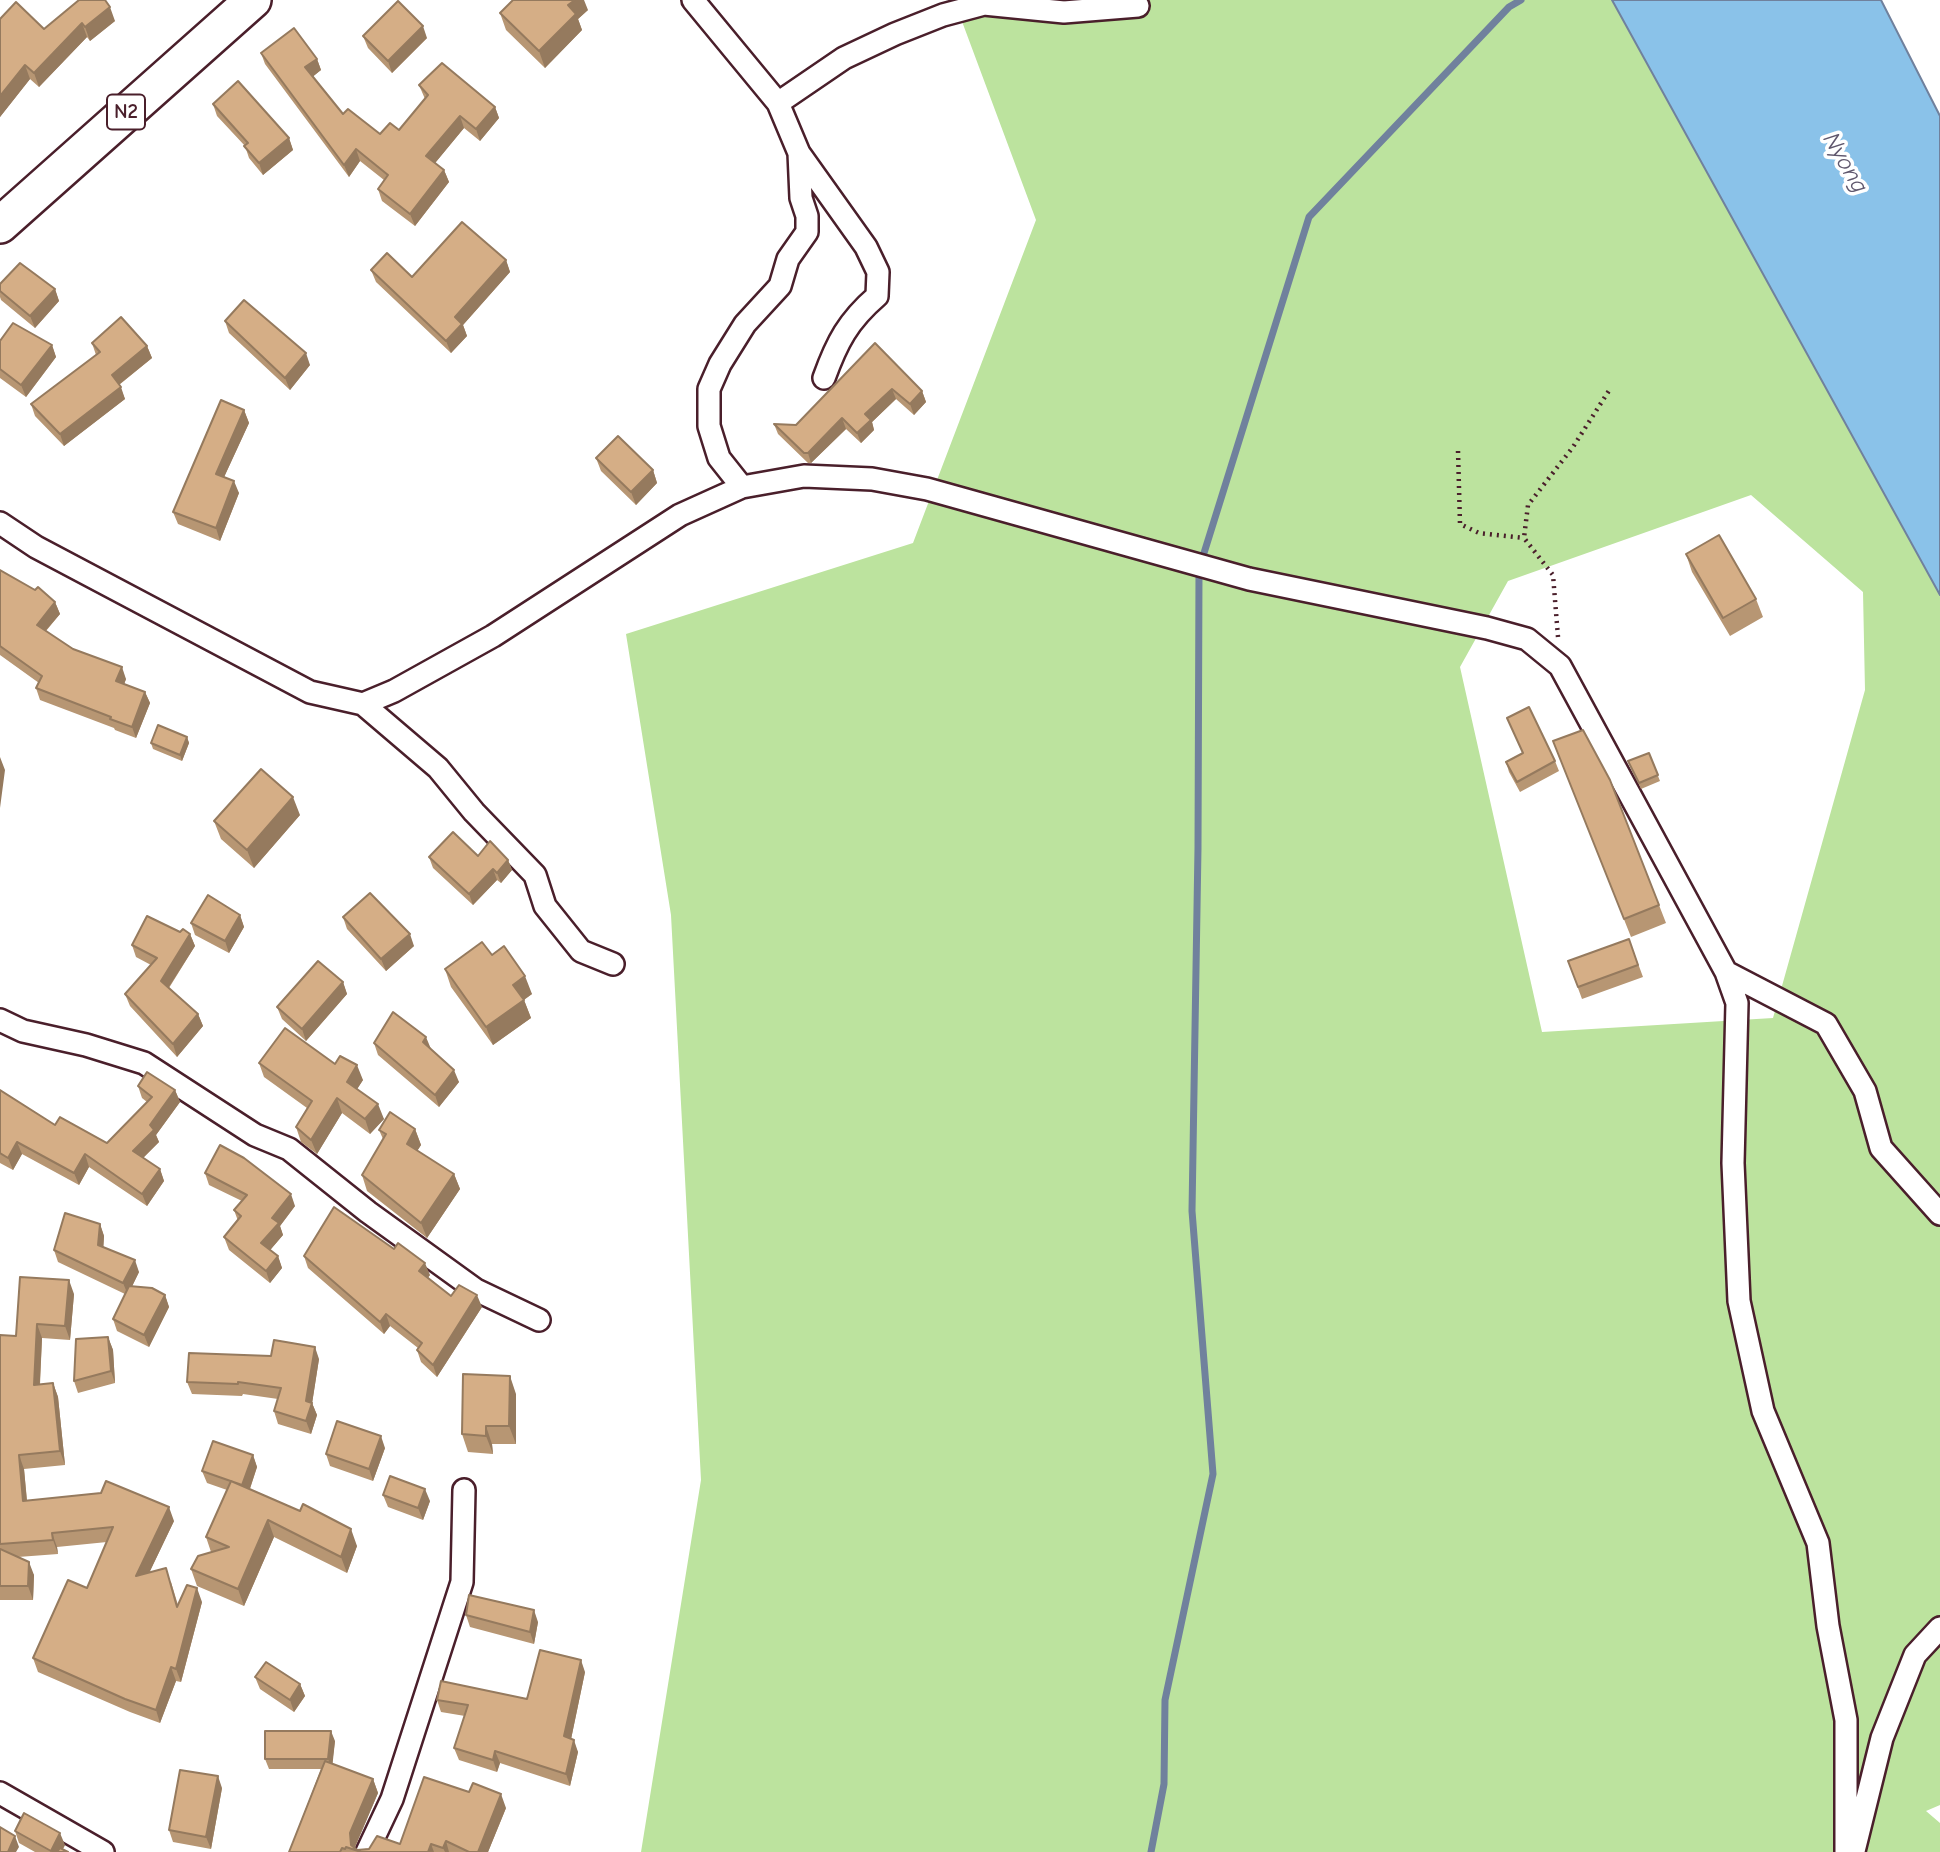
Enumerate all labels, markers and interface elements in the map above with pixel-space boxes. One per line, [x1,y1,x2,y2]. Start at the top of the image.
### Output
road number: N2 [107,94,145,130]
water label: Nyong [1816,128,1874,198]

